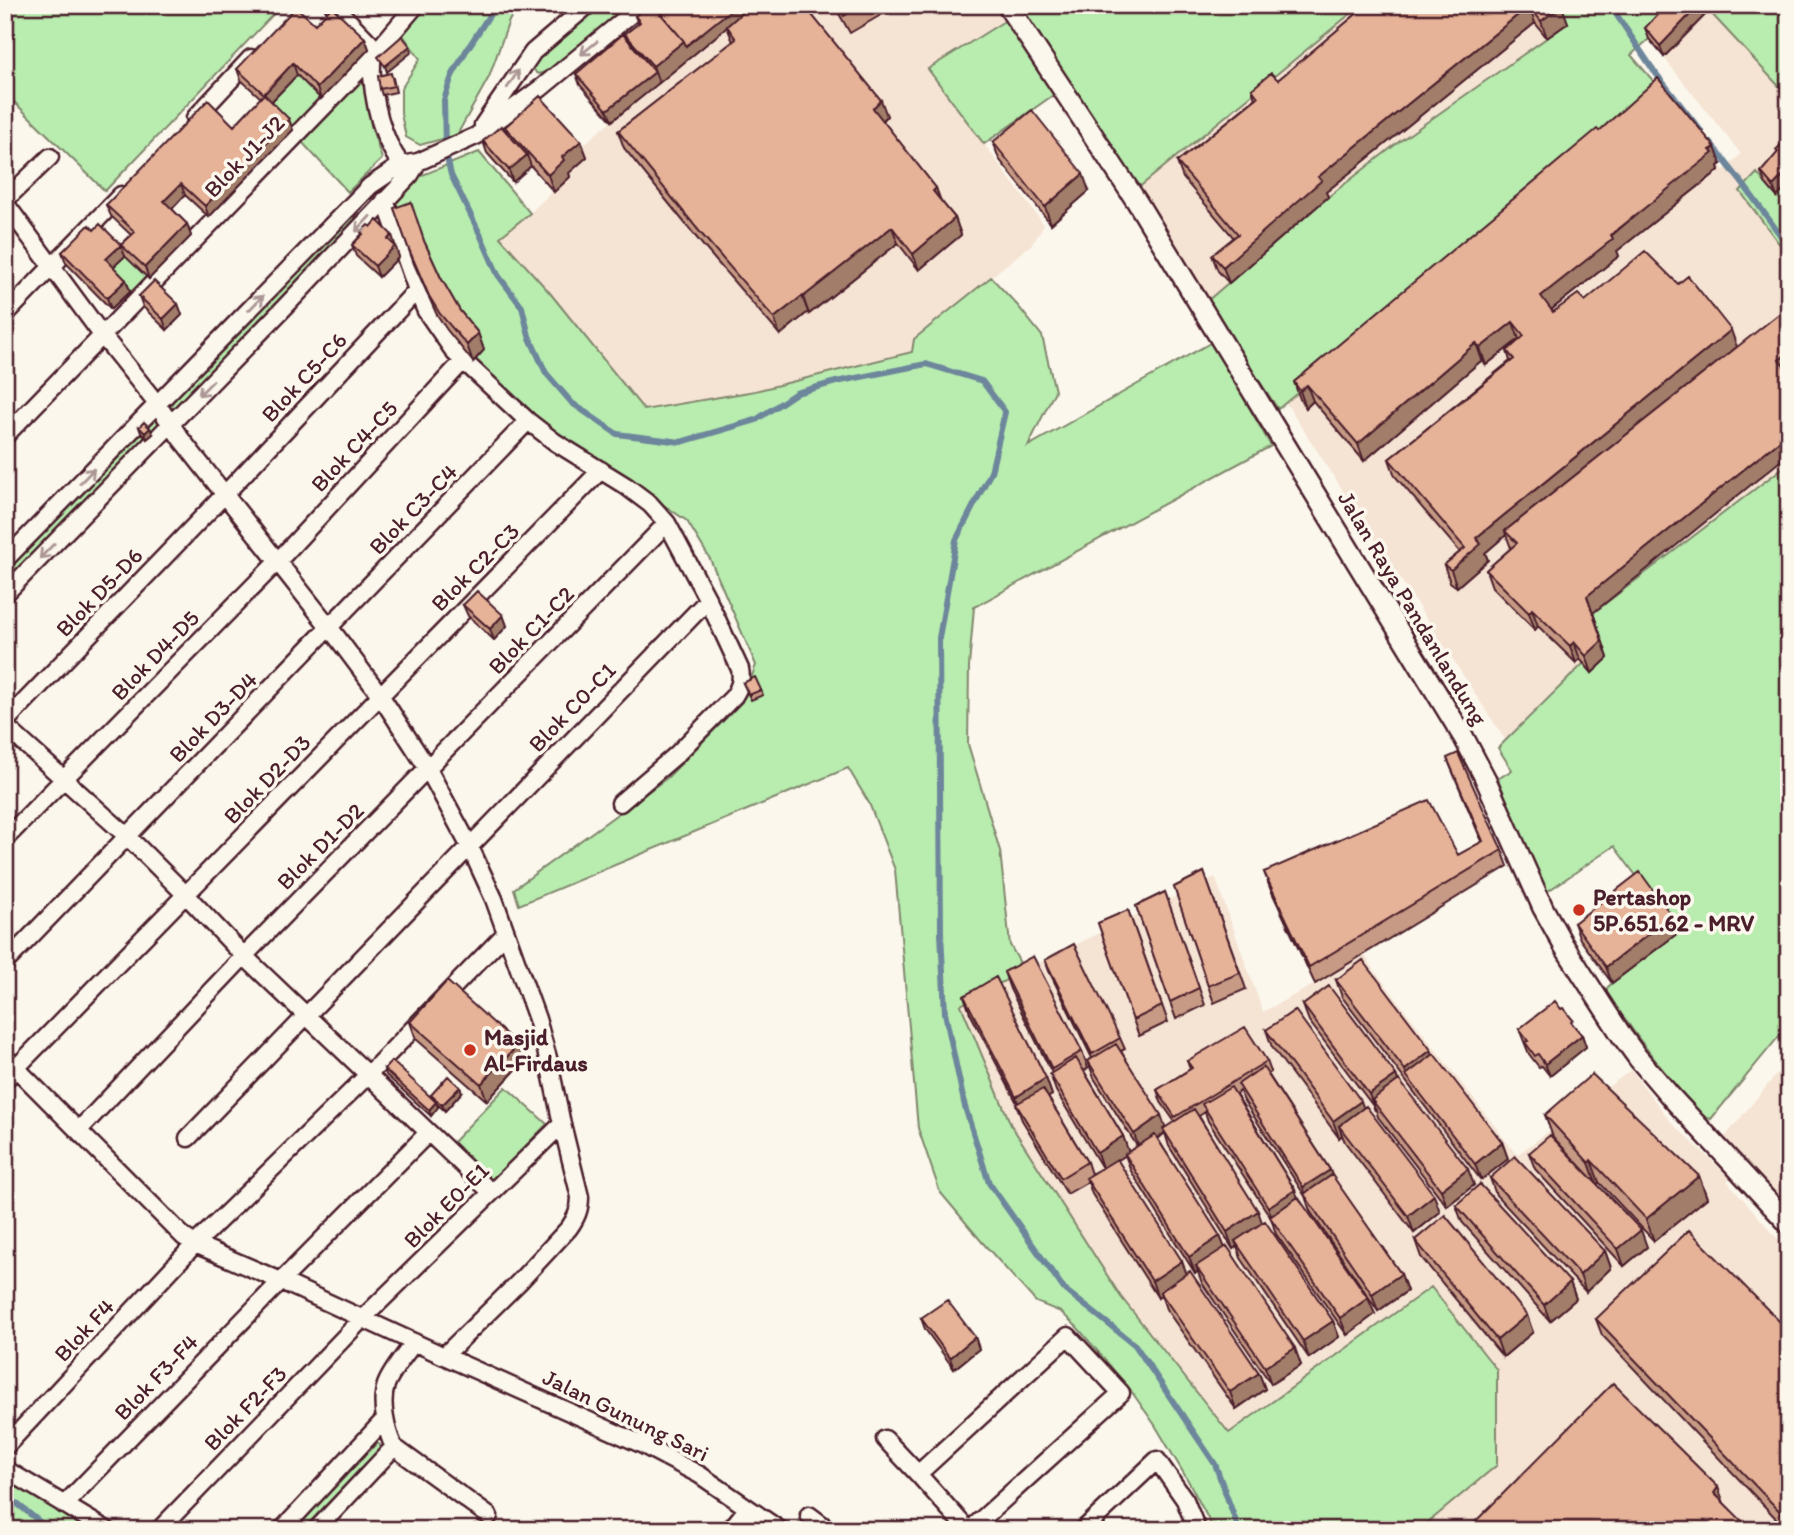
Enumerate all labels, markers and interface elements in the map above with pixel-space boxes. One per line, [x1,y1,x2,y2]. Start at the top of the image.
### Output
one-way arrow [581,41,599,56]
one-way arrow [506,70,521,89]
street label: Blok J1-J2 [198,109,290,203]
one-way arrow [354,215,371,232]
one-way arrow [248,295,265,312]
street label: Blok C5-C6 [255,326,353,428]
one-way arrow [197,380,214,397]
street label: Blok C4-C5 [305,394,403,498]
street label: Blok C3-C4 [363,458,463,560]
one-way arrow [79,468,96,485]
street label: Jalan Raya Pandanlandung [1332,486,1494,730]
street label: Blok C2-C3 [425,517,525,617]
street label: Blok D5-D6 [50,542,148,642]
one-way arrow [38,543,55,560]
street label: Blok C1-C2 [482,580,580,680]
street label: Blok D4-D5 [105,604,205,706]
street label: Blok C0-C1 [522,656,622,758]
street label: Blok D3-D4 [163,666,263,768]
street label: Blok D2-D3 [217,728,317,830]
street label: Blok D1-D2 [271,797,369,895]
place label: Pertashop 5P.651.62 - MRV [1593,883,1755,937]
marker: Pertashop 5P.651.62 - MRV [1571,902,1587,918]
place label: Masjid Al-Firdaus [483,1023,588,1077]
marker: Masjid Al-Firdaus [462,1042,478,1058]
street label: Blok E0-E1 [397,1156,495,1254]
street label: Blok F4 [48,1293,120,1367]
street label: Blok F3-F4 [108,1328,204,1426]
street label: Blok F2-F3 [198,1360,292,1456]
street label: Jalan Gunung Sari [538,1363,714,1467]

